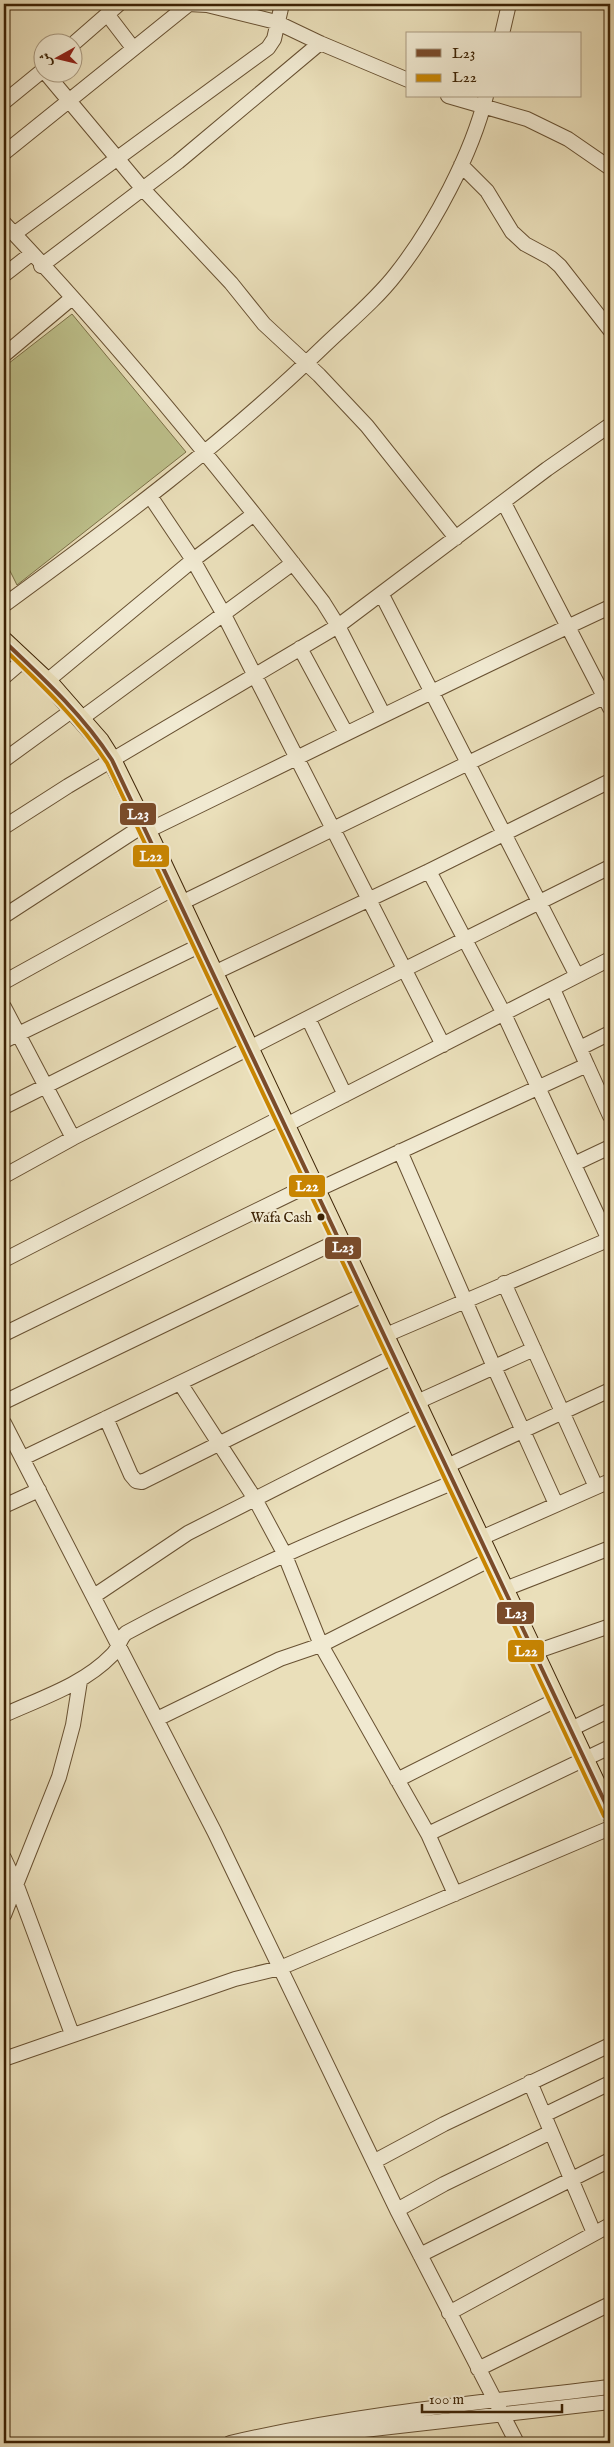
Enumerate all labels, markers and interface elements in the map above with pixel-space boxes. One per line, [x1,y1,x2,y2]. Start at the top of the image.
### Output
north arrow [32,32,82,82]
legend [406,32,582,98]
text: L23 [452,44,475,63]
text: ش [36,51,56,68]
text: L22 [452,68,477,87]
line badge: L23 [119,802,157,826]
text: L23 [127,806,149,824]
line badge: L22 [132,844,170,868]
text: L22 [139,848,163,866]
line badge: L22 [288,1174,326,1198]
text: L22 [295,1178,319,1196]
place label: Wafa Cash [251,1209,313,1227]
marker: Wafa Cash [316,1212,326,1222]
line badge: L23 [324,1236,362,1260]
text: L23 [332,1239,354,1257]
line badge: L23 [496,1601,535,1625]
text: L23 [505,1605,527,1623]
line badge: L22 [507,1639,545,1663]
text: L22 [514,1643,538,1661]
scale bar [422,2382,562,2414]
text: 100 m [429,2390,465,2409]

